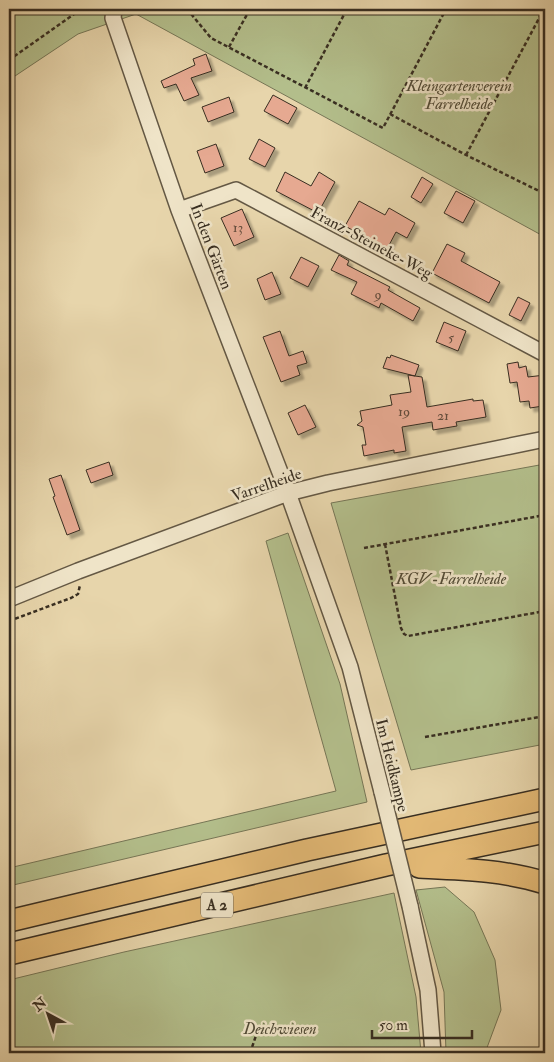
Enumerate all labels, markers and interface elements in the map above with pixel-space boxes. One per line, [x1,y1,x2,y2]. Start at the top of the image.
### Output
park label: Kleingartenverein Farrelheide [405,76,512,114]
street label: In den Gärten [186,201,237,292]
street label: Franz-Steineke-Weg [307,202,437,284]
house number: 13 [233,219,243,236]
house number: 9 [373,286,382,303]
house number: 5 [448,329,455,346]
house number: 19 [398,403,410,420]
house number: 21 [437,407,449,424]
street label: Varrelheide [229,464,304,506]
park label: KGV-Farrelheide [395,569,507,589]
street label: Im Heidkampe [370,717,413,814]
road number: A 2 [201,892,233,918]
north arrow [22,990,72,1040]
text: N [29,994,51,1016]
scale bar [372,1007,472,1039]
text: 50 m [379,1016,408,1035]
park label: Deichwiesen [242,1019,317,1039]

